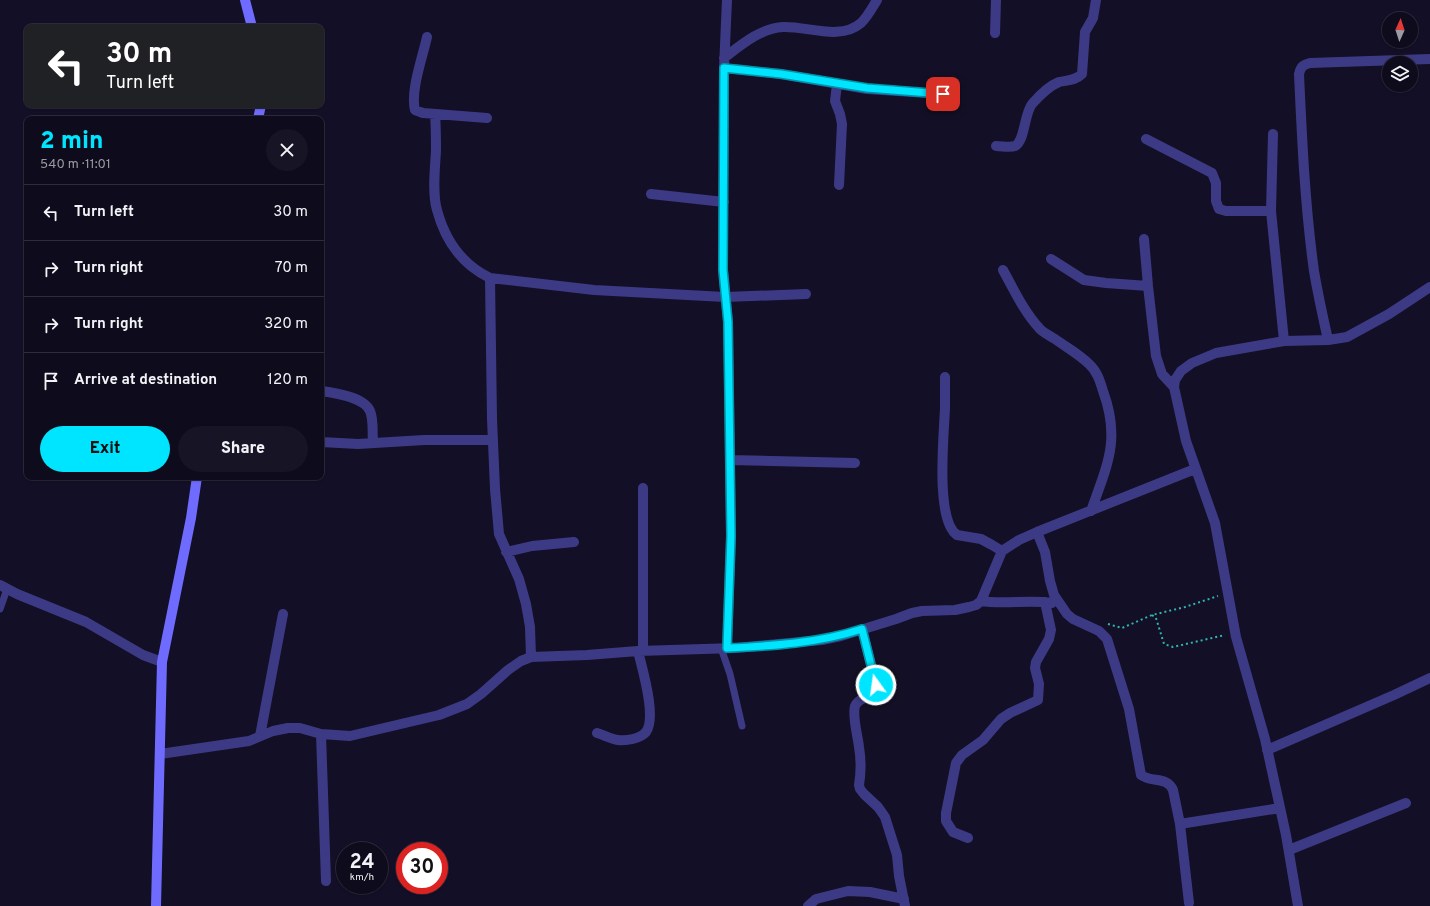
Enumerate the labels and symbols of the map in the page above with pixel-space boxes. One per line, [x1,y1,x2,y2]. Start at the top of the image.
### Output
north arrow [1382,12,1418,48]
pin [926,77,960,111]
position arrow [855,664,897,706]
speed limit sign: 30 [396,842,448,894]

